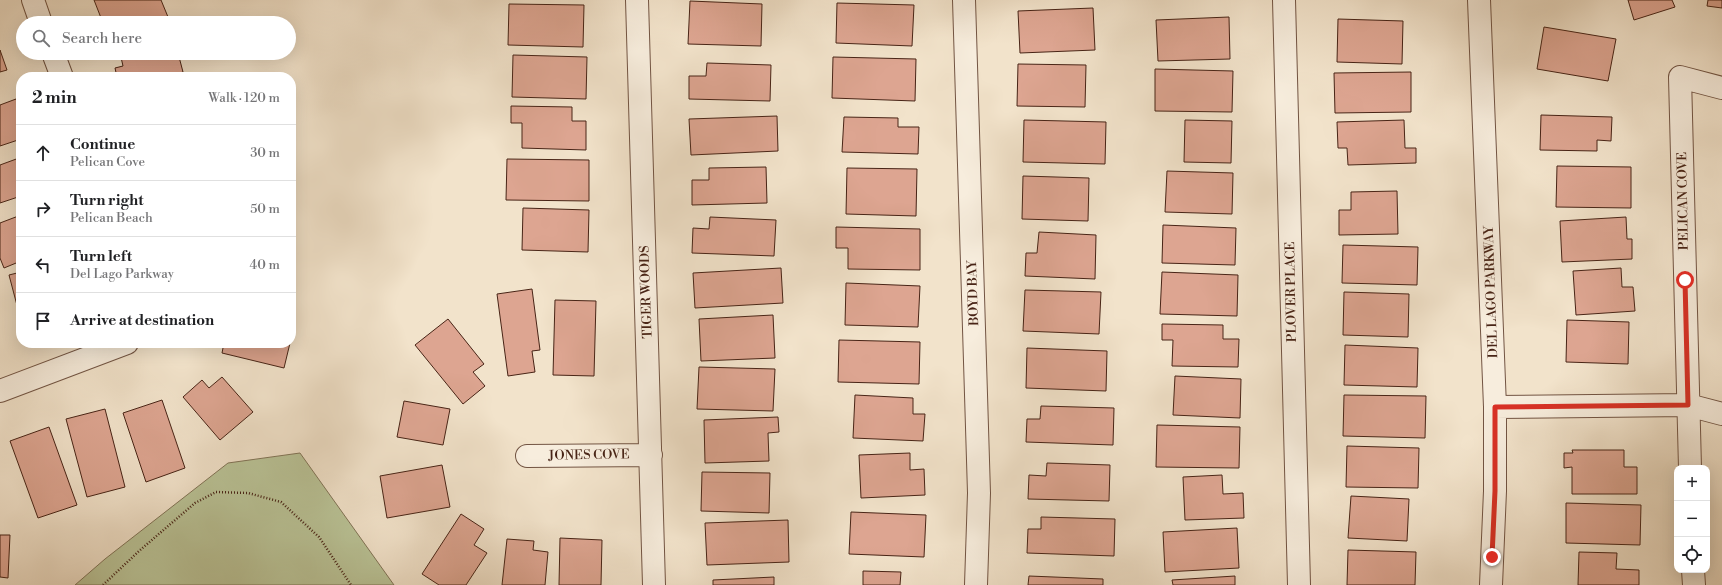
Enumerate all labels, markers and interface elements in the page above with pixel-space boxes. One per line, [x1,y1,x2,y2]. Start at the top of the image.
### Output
search box [16,16,296,60]
icon: search [30,27,52,49]
text: Search here [62,29,142,48]
text: 2 min [32,87,77,109]
text: Walk · 120 m [208,90,280,106]
text: Continue [70,135,135,154]
icon: ahead [32,142,54,164]
text: 30 m [250,145,280,161]
street label: PELICAN COVE [1674,152,1692,250]
text: Pelican Cove [70,154,145,170]
text: Turn right [70,191,144,210]
icon: right [32,198,54,220]
text: 50 m [250,201,280,217]
text: Pelican Beach [70,210,153,226]
street label: DEL LAGO PARKWAY [1481,224,1501,358]
street label: PLOVER PLACE [1282,241,1300,342]
street label: TIGER WOODS [636,245,656,339]
text: Turn left [70,247,132,266]
icon: left [32,254,54,276]
text: 40 m [250,257,280,273]
street label: BOYD BAY [964,259,982,327]
text: Del Lago Parkway [70,266,174,282]
route start [1676,271,1694,289]
icon: arrive [32,310,54,332]
text: Arrive at destination [70,311,214,330]
street label: JONES COVE [547,446,630,464]
map controls [1674,465,1710,573]
button: + [1674,465,1710,501]
button: − [1674,501,1710,537]
button: locate [1674,537,1710,573]
route end [1483,548,1501,566]

